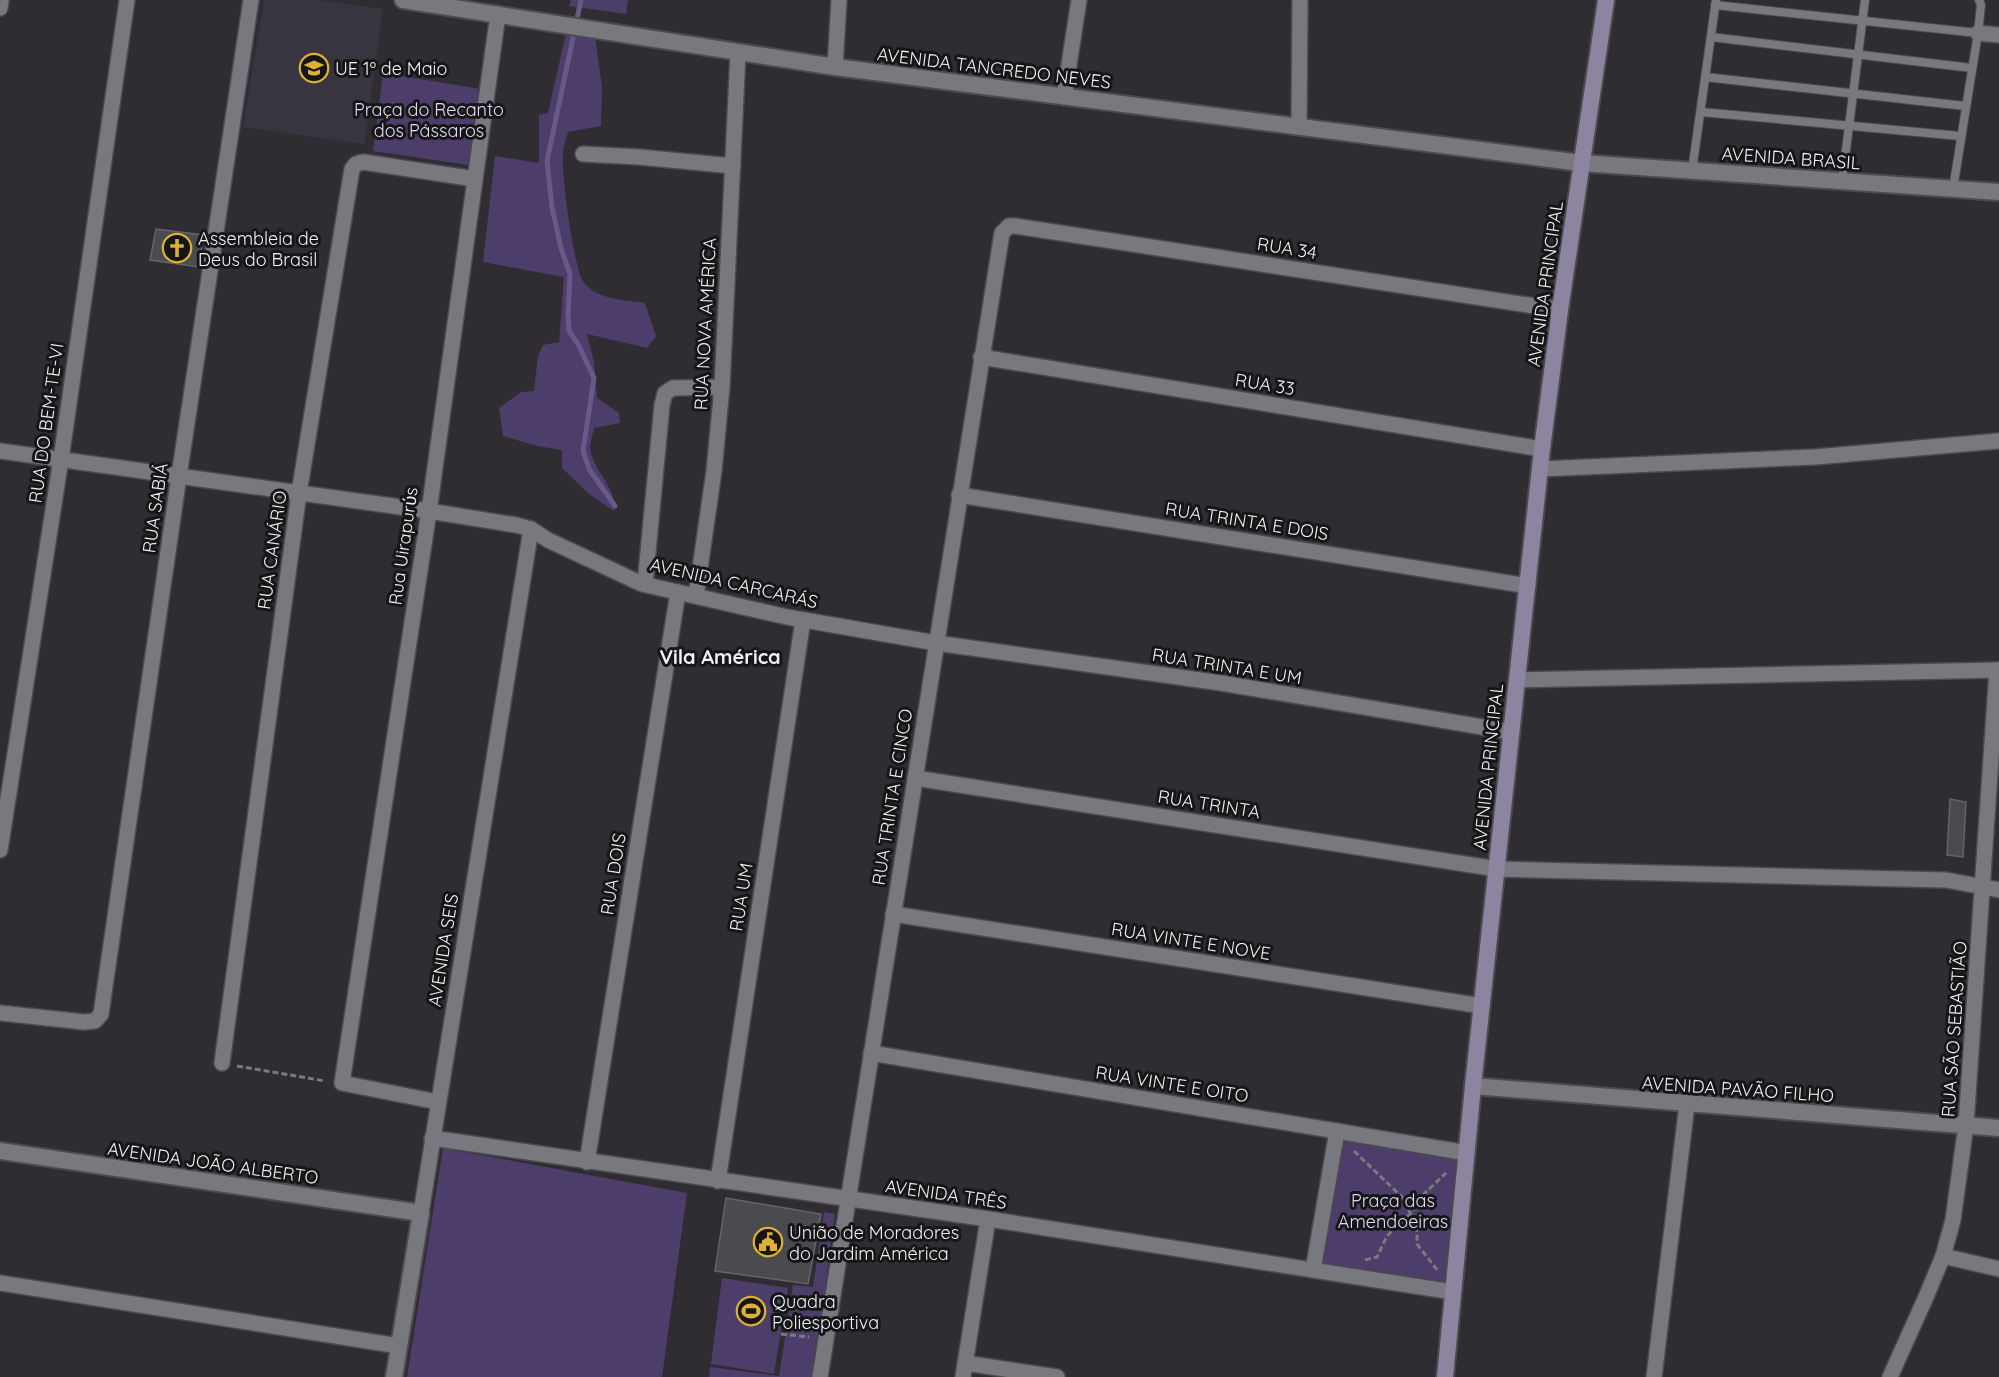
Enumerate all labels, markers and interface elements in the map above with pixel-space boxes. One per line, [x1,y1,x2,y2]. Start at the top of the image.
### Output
street label: AVENIDA TANCREDO NEVES [876,42,1112,94]
school or university icon: UE 1º de Maio [298,52,330,84]
place label: UE 1º de Maio [335,57,447,80]
park label: Praça do Recanto dos Pássaros [354,98,504,142]
street label: AVENIDA BRASIL [1721,142,1861,174]
street label: AVENIDA PRINCIPAL [1522,199,1568,368]
place label: Assembleia de Deus do Brasil [198,227,319,271]
church icon: Assembleia de Deus do Brasil [161,232,193,264]
street label: RUA 34 [1256,232,1318,264]
street label: RUA NOVA AMÉRICA [689,237,721,411]
street label: RUA DO BEM-TE-VI [23,342,69,504]
street label: RUA 33 [1234,368,1296,400]
street label: RUA SABIÁ [137,461,173,555]
street label: Rua Uirapurύs [383,486,423,606]
street label: RUA CANÁRIO [252,489,292,611]
street label: RUA TRINTA E DOIS [1164,497,1330,545]
street label: AVENIDA CARCARÁS [648,552,820,614]
street label: RUA TRINTA E UM [1151,643,1303,689]
district label: Vila América [659,644,781,669]
street label: AVENIDA PRINCIPAL [1468,682,1508,851]
street label: RUA TRINTA E CINCO [867,707,917,887]
street label: RUA TRINTA [1156,785,1262,823]
street label: RUA DOIS [595,831,631,917]
street label: RUA UM [724,861,758,933]
street label: AVENIDA SEIS [423,892,463,1008]
street label: RUA VINTE E NOVE [1110,917,1272,965]
street label: RUA SÃO SEBASTIÃO [1936,940,1972,1118]
street label: RUA VINTE E OITO [1094,1061,1250,1107]
street label: AVENIDA PAVÃO FILHO [1641,1071,1835,1107]
street label: AVENIDA JOÃO ALBERTO [106,1137,320,1189]
street label: AVENIDA TRÊS [884,1174,1008,1214]
park label: Praça das Amendoeiras [1338,1189,1448,1233]
place label: União de Moradores do Jardim América [789,1221,959,1265]
public building icon: União de Moradores do Jardim América [752,1226,784,1258]
place label: Quadra Poliesportiva [772,1290,879,1334]
sports icon: Quadra Poliesportiva [735,1295,767,1327]

